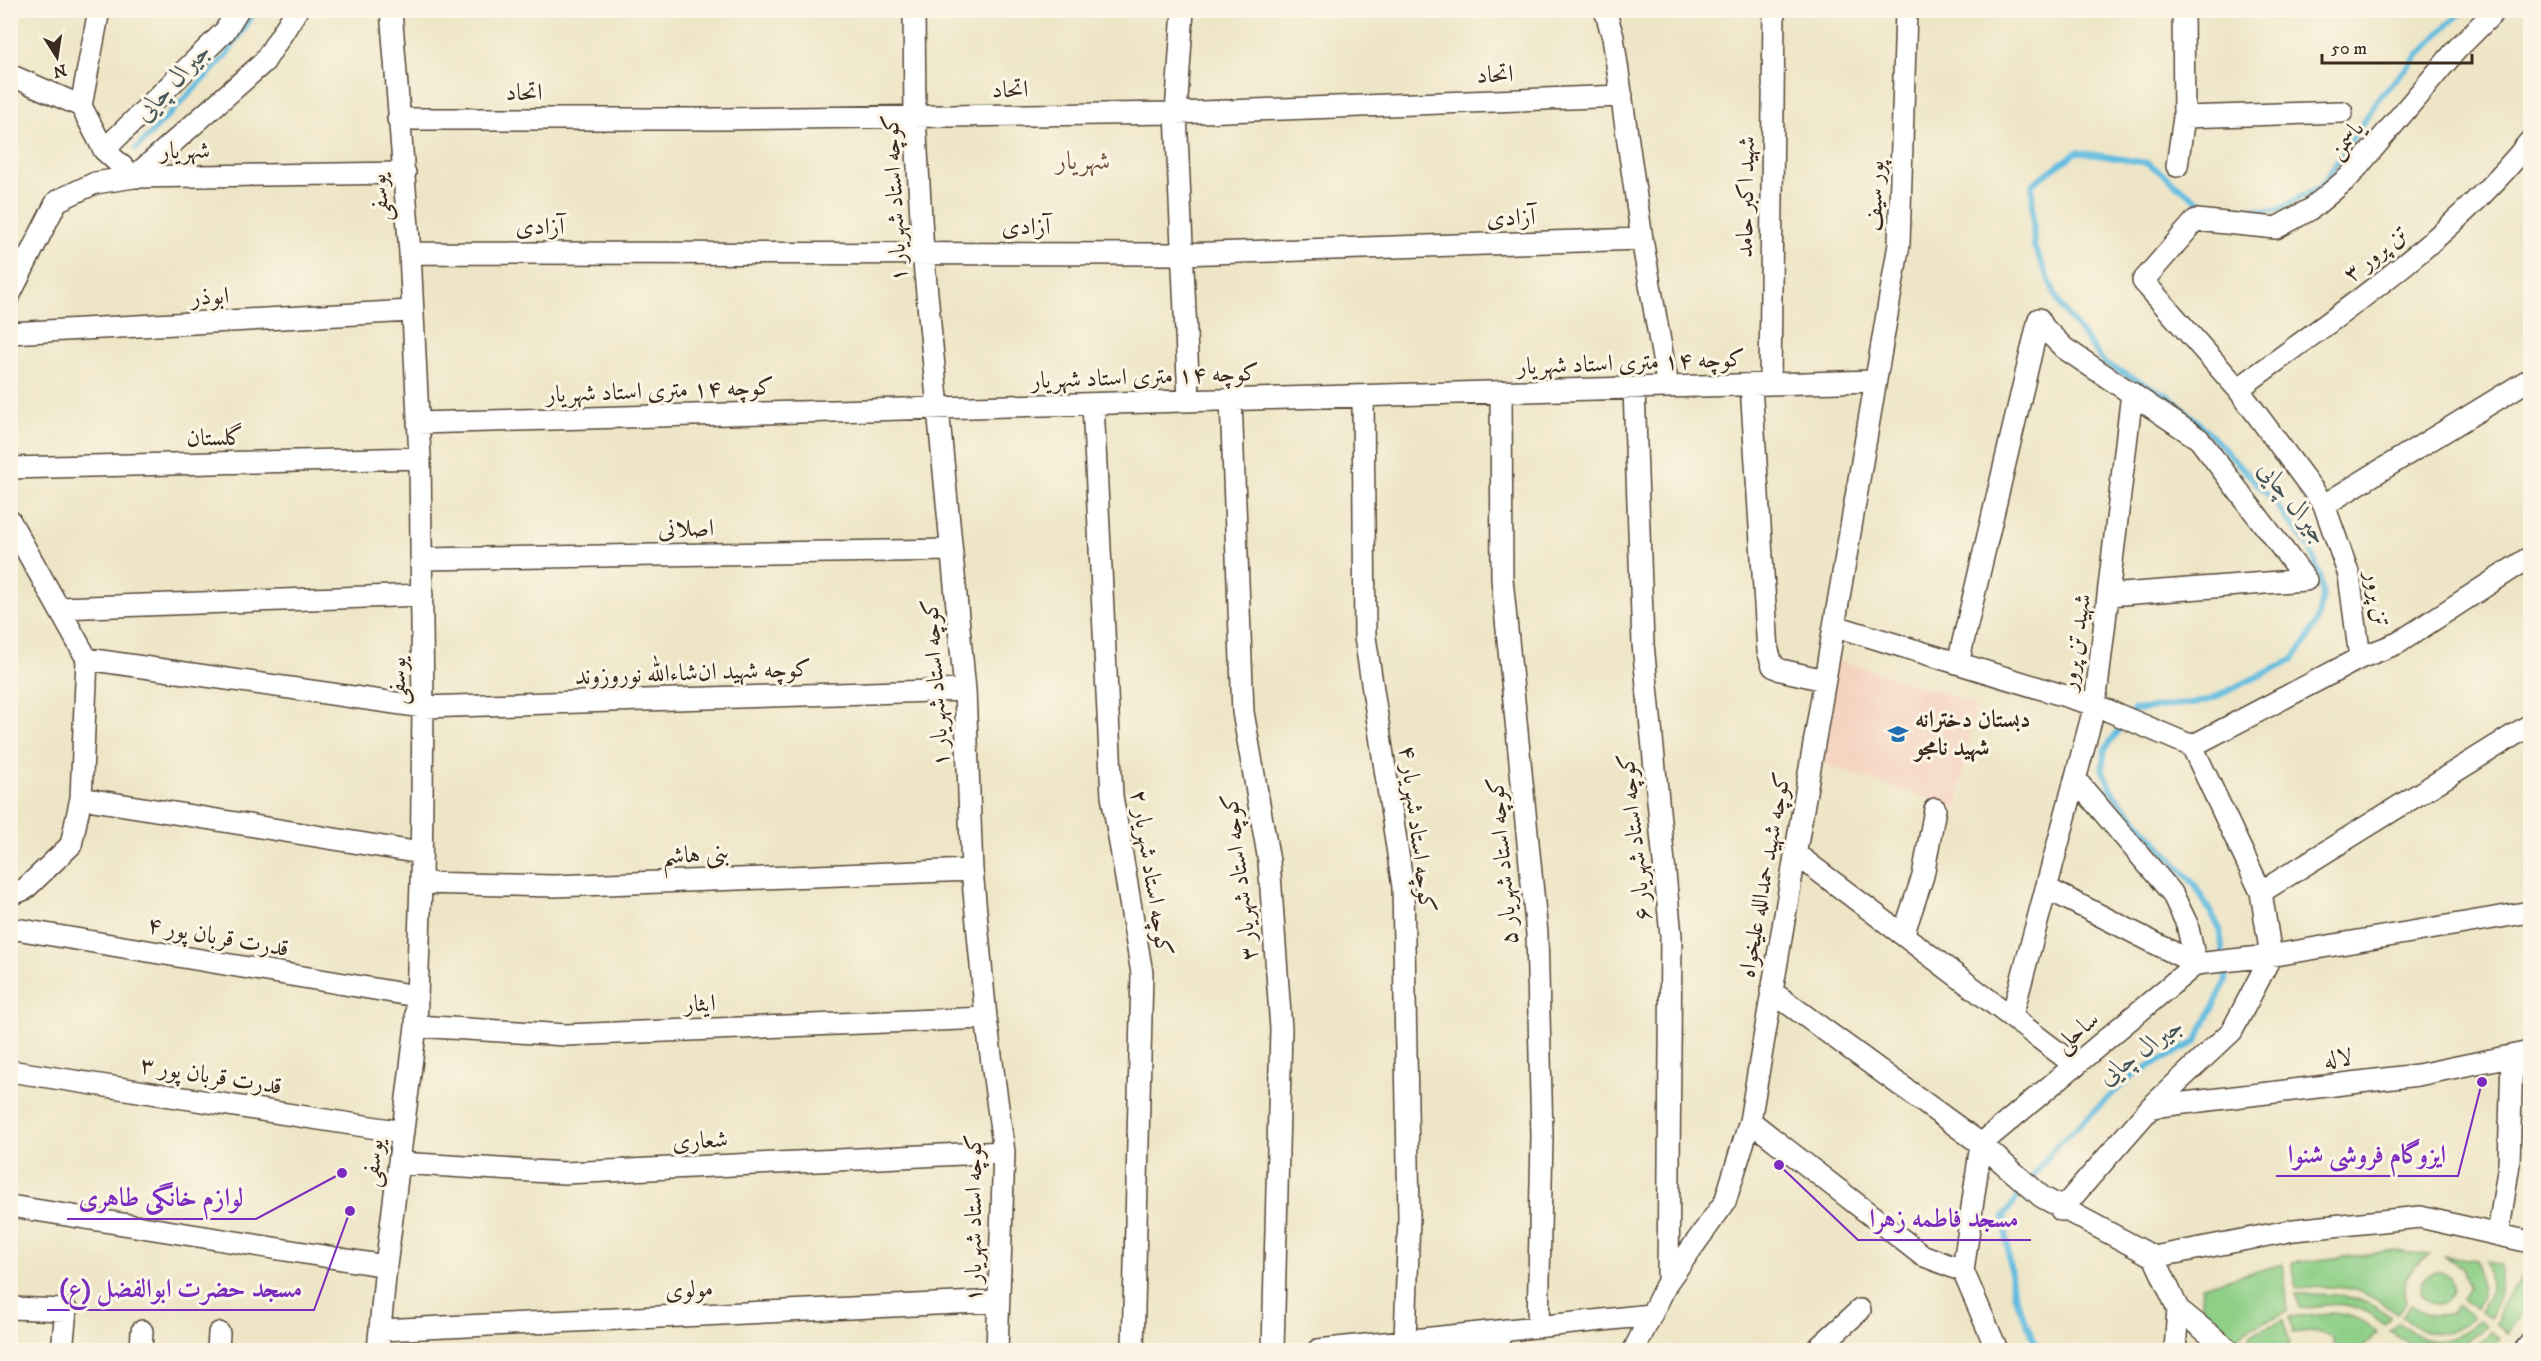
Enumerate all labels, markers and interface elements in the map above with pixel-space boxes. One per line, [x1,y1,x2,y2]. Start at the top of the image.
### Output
north arrow [27,27,87,87]
scale bar [2322,27,2472,65]
water label: جیرال چایی [128,35,218,129]
text: 50 m [2331,38,2367,60]
street label: اتحاد [1476,59,1514,91]
text: N [51,60,68,82]
street label: اتحاد [991,75,1029,105]
street label: اتحاد [506,78,542,108]
street label: کوچه استاد شهریار ۱ [876,113,915,283]
street label: یاسمن [2321,113,2372,166]
street label: شهریار [158,136,210,166]
street label: شهید اکبر حامد [1730,136,1762,258]
district label: شهریار [1053,145,1110,178]
street label: پور سیف [1859,158,1892,232]
street label: یوسفی [363,171,398,223]
street label: آزادی [1486,202,1539,234]
street label: آزادی [515,212,567,242]
street label: آزادی [1001,212,1053,242]
street label: تن پرور ۳ [2337,219,2415,289]
street label: ابوذر [188,281,230,313]
street label: کوچه ۱۴ متری استاد شهریار [1514,344,1746,383]
street label: کوچه ۱۴ متری استاد شهریار [1028,358,1260,397]
street label: کوچه ۱۴ متری استاد شهریار [543,372,775,411]
street label: گلستان [186,422,244,453]
water label: جیرال چایی [2250,454,2336,552]
street label: اصلانی [658,514,714,544]
street label: تن پرور [2358,567,2396,629]
street label: شهید تن پرور [2053,592,2098,694]
street label: کوچه استاد شهریار ۱ [915,598,958,768]
street label: کوچه شهید ان‌شاءالله نوروزوند [574,649,812,693]
street label: یوسفی [383,656,414,705]
place label: دبستان دخترانه شهید نامجو [1912,705,2030,763]
school or university icon: دبستان دخترانه شهید نامجو [1886,722,1910,746]
street label: کوچه استاد شهریار ۴ [1391,744,1442,914]
street label: کوچه استاد شهریار ۶ [1611,752,1660,922]
street label: کوچه شهید حمدالله علیخواه [1732,770,1799,980]
street label: کوچه استاد شهریار ۵ [1481,776,1526,946]
street label: کوچه استاد شهریار ۲ [1122,788,1179,959]
street label: کوچه استاد شهریار ۳ [1215,792,1266,962]
street label: بنی هاشم [662,839,731,879]
street label: قدرت قربان پور ۴ [145,910,291,965]
street label: ایثار [682,988,716,1020]
street label: ساحلی [2048,1005,2106,1060]
water label: جیرال چایی [2092,1009,2190,1093]
street label: لاله [2322,1042,2354,1076]
street label: قدرت قربان پور ۳ [138,1050,284,1103]
street label: شعاری [671,1125,729,1157]
callout: ایزوگام فروشی شنوا [2276,1132,2458,1176]
street label: کوچه استاد شهریار ۱ [959,1134,990,1302]
street label: یوسفی [355,1136,392,1189]
text: ایزوگام فروشی شنوا [2288,1138,2446,1177]
callout: لوازم خانگی طاهری [67,1175,256,1219]
text: لوازم خانگی طاهری [78,1181,244,1220]
callout: مسجد فاطمه زهرا [1858,1196,2031,1240]
text: مسجد فاطمه زهرا [1869,1203,2019,1236]
callout: مسجد حضرت ابوالفضل (ع) [47,1266,314,1310]
text: مسجد حضرت ابوالفضل (ع) [60,1273,302,1310]
street label: مولوی [664,1274,714,1306]

